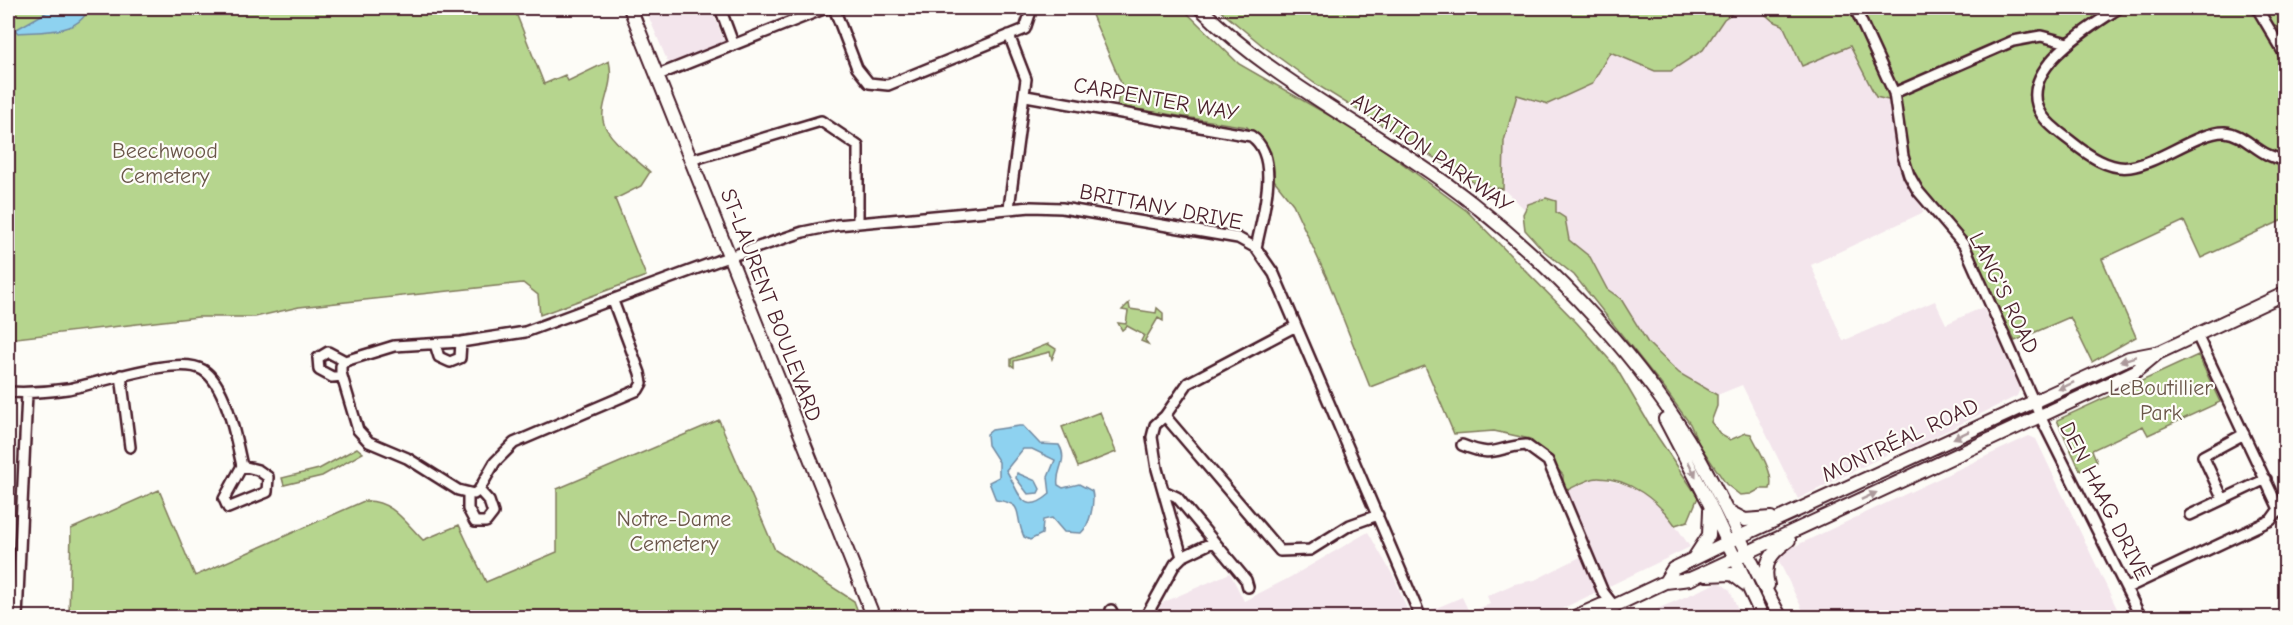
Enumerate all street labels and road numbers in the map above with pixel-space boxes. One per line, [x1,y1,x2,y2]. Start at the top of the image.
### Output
street label: CARPENTER WAY [1071,72,1241,126]
street label: AVIATION PARKWAY [1346,88,1518,218]
street label: BRITTANY DRIVE [1077,178,1245,236]
street label: ST-LAURENT BOULEVARD [715,185,827,425]
street label: LANG'S ROAD [1963,228,2045,358]
street label: MONTRÉAL ROAD [1818,392,1982,488]
street label: DEN HAAG DRIVE [2054,418,2156,584]

